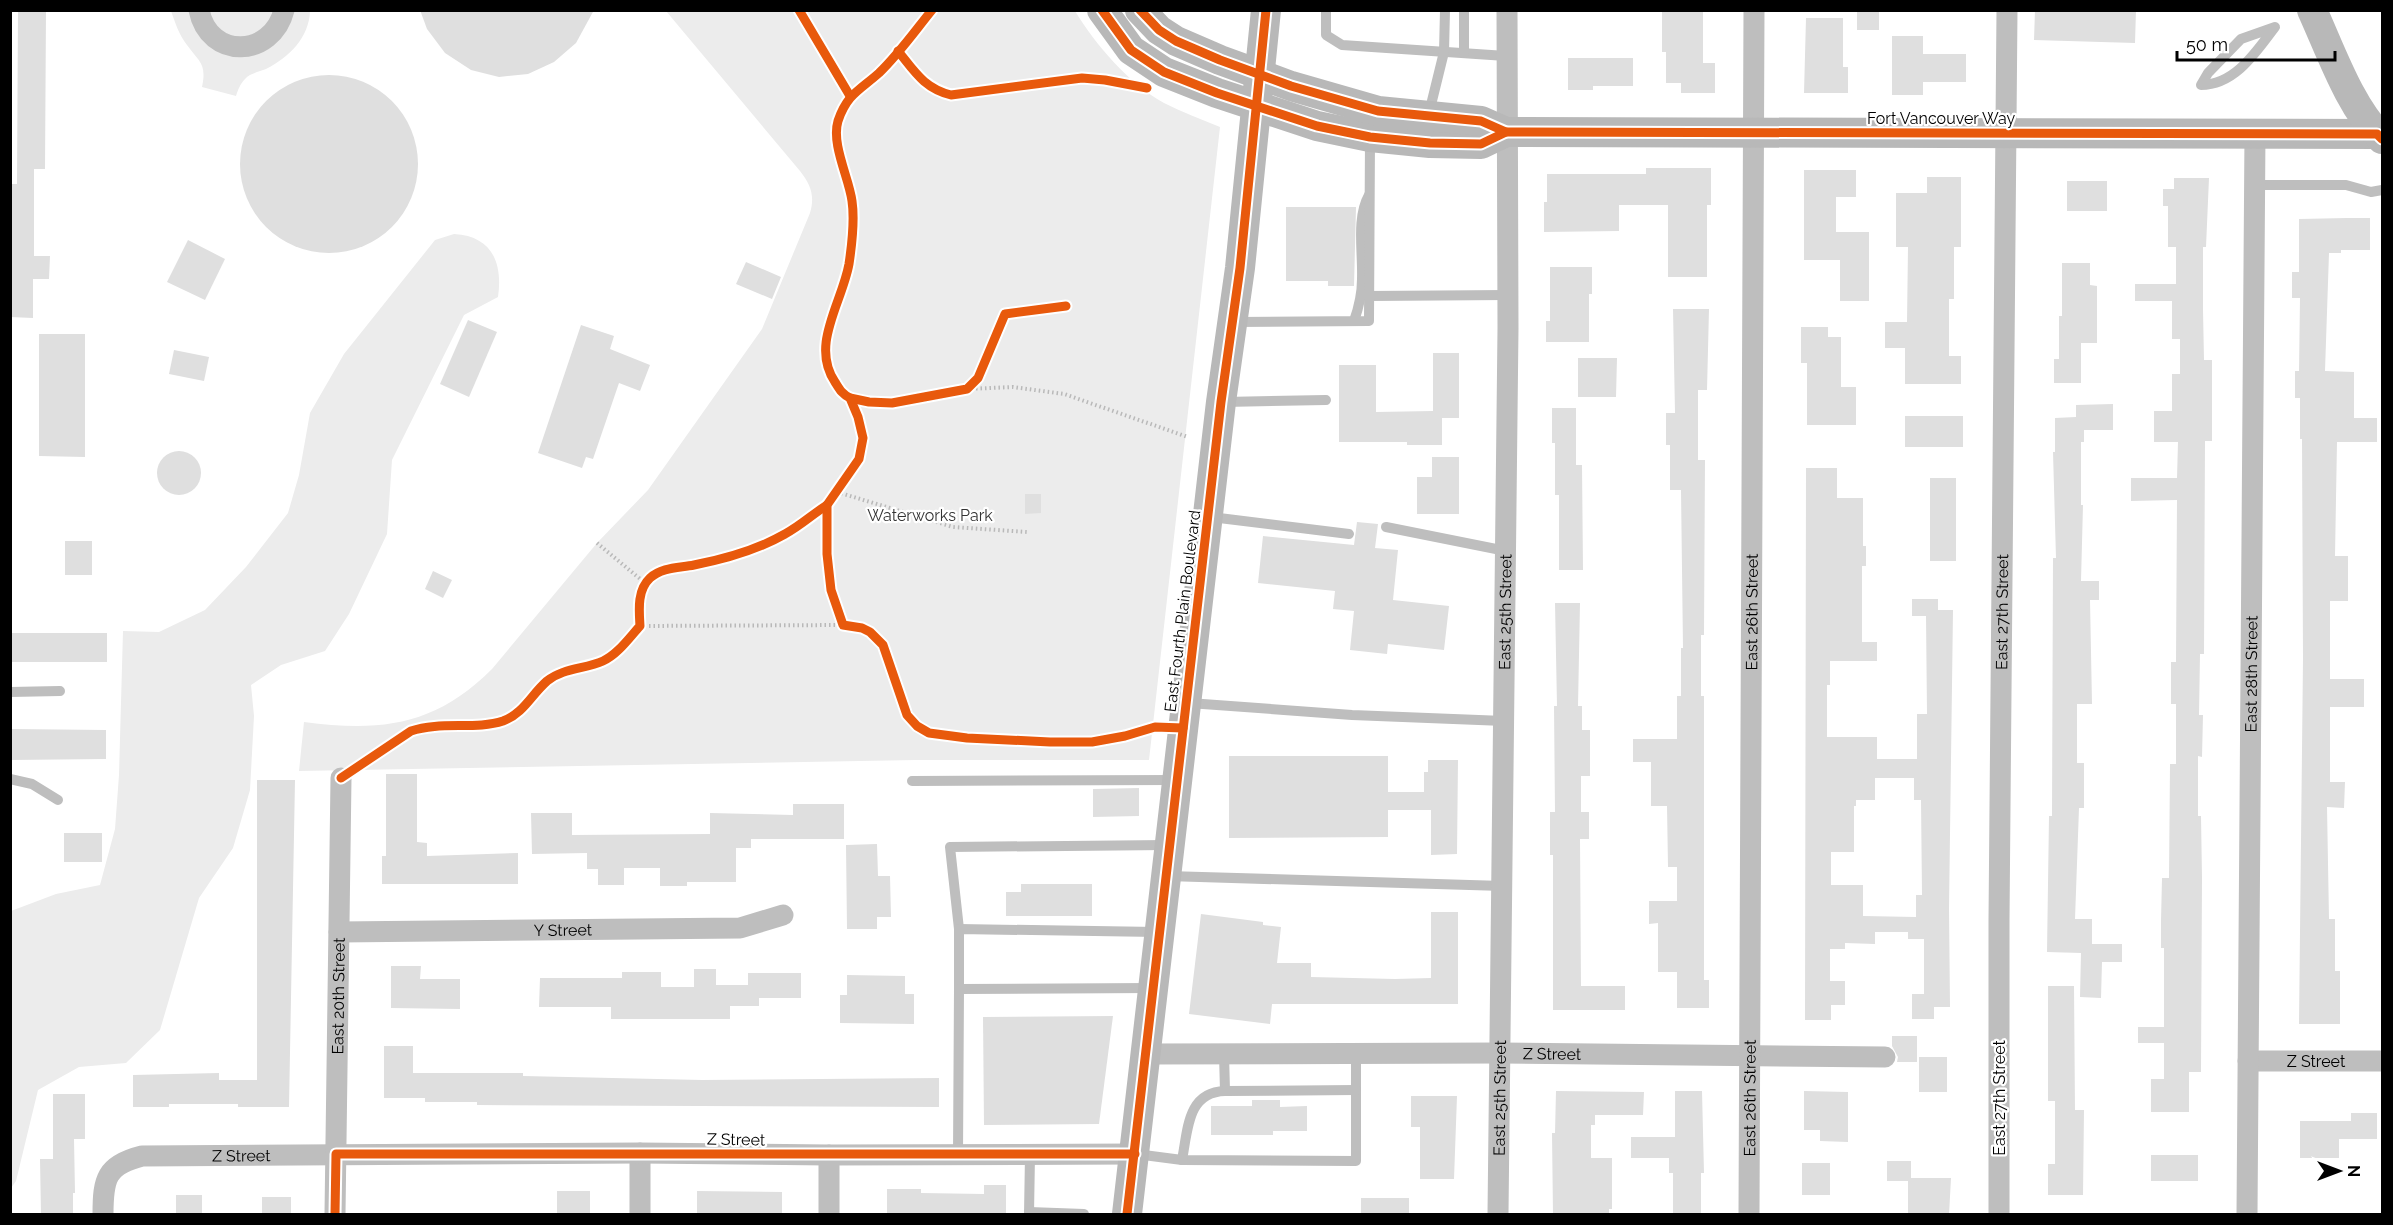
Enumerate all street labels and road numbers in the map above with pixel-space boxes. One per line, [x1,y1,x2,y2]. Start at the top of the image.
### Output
street label: Fort Vancouver Way [1867,109,2015,128]
street label: East Fourth Plain Boulevard [1161,509,1204,713]
street label: East 25th Street [1495,553,1515,670]
street label: East 26th Street [1742,553,1762,670]
street label: East 27th Street [1992,553,2012,670]
street label: East 28th Street [2242,615,2261,732]
street label: Y Street [534,920,593,940]
street label: East 20th Street [328,937,349,1055]
street label: East 25th Street [1490,1039,1510,1156]
street label: East 26th Street [1740,1039,1760,1156]
street label: East 27th Street [1990,1040,2009,1156]
street label: Z Street [1523,1044,1582,1064]
street label: Z Street [2287,1052,2346,1071]
street label: Z Street [707,1129,766,1150]
street label: Z Street [212,1146,271,1166]

